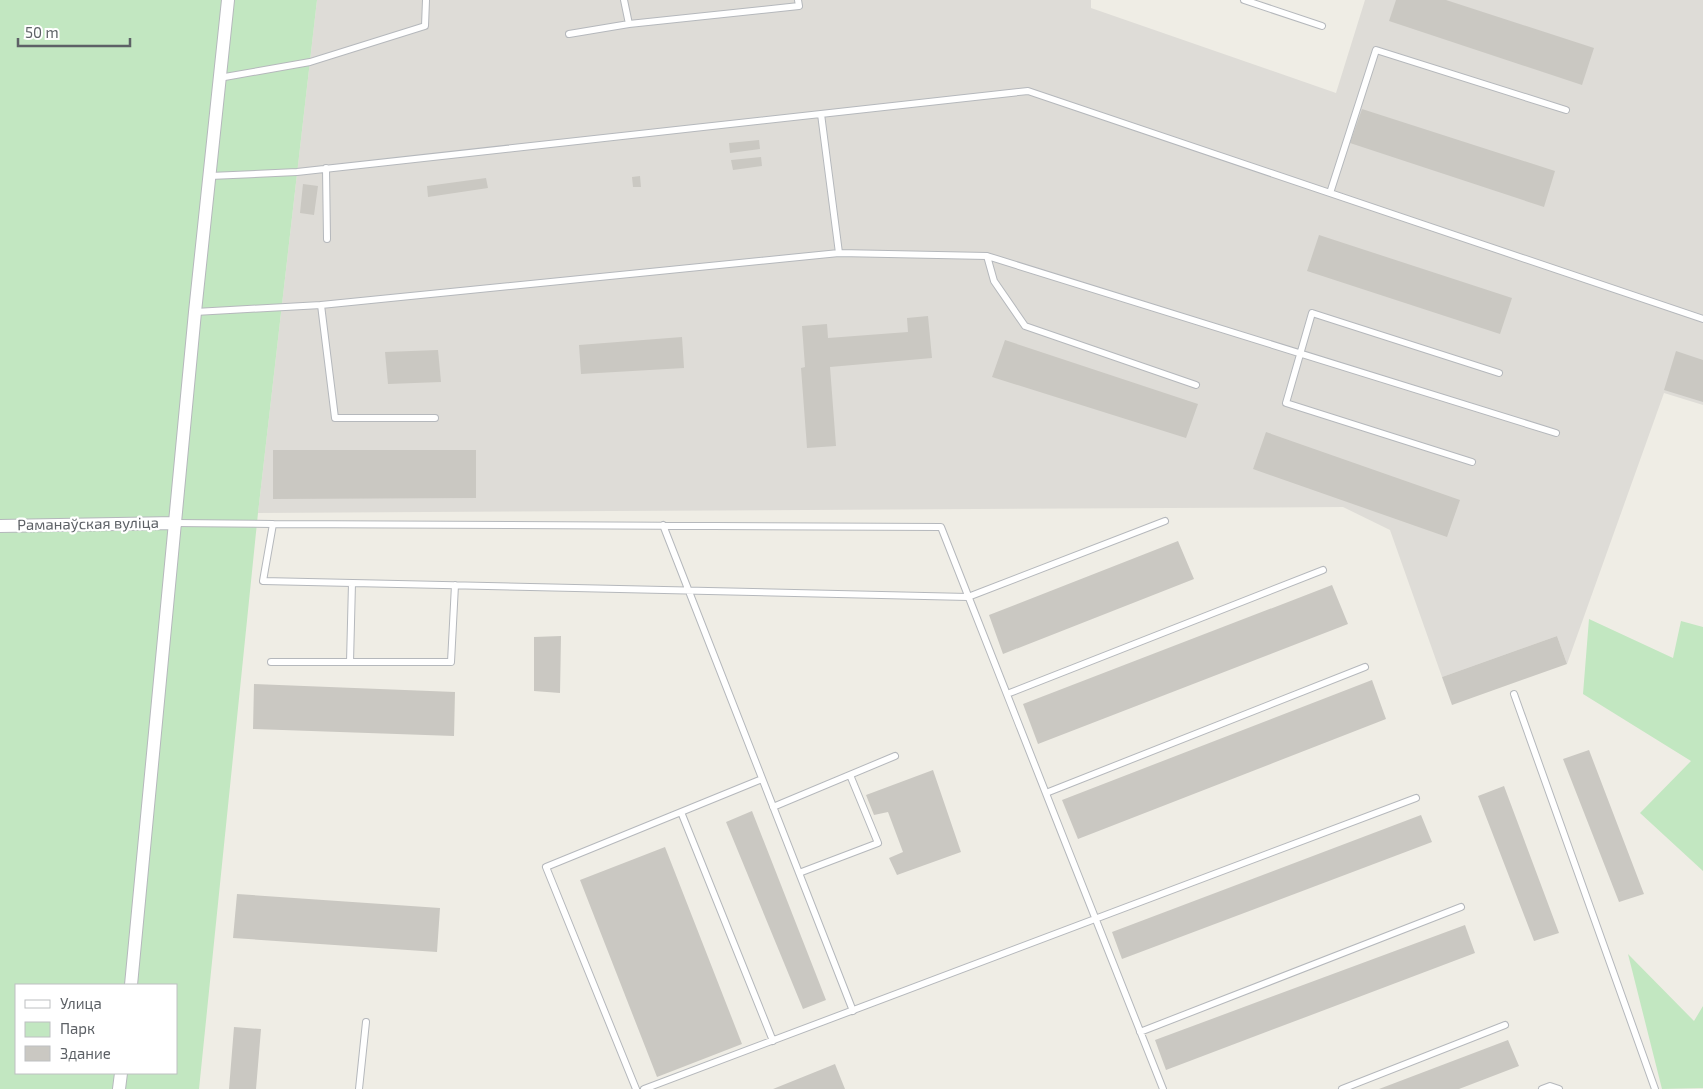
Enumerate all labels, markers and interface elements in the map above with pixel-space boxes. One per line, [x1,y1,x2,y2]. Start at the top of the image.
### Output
scale bar [18,15,130,47]
text: 50 m [25,23,59,41]
street label: Раманаўская вуліца [17,513,159,534]
legend [15,984,178,1074]
text: Улица [60,994,102,1012]
text: Парк [60,1019,95,1037]
text: Здание [60,1044,111,1062]

